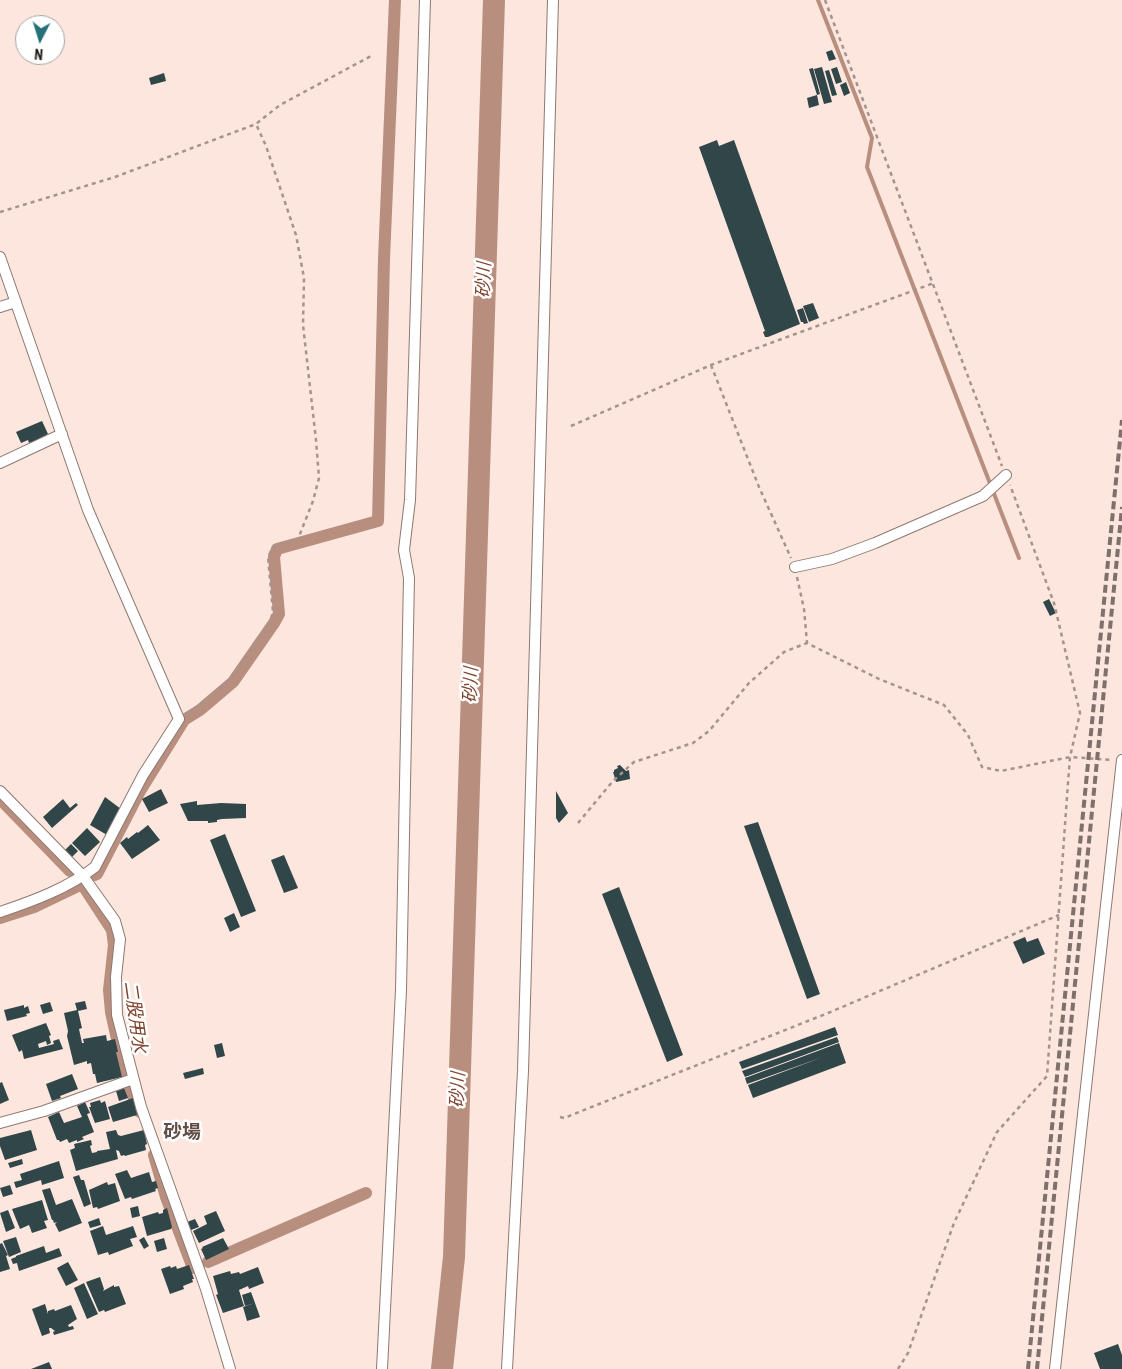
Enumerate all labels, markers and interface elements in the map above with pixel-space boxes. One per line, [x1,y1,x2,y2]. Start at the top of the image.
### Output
north arrow [15,15,65,65]
text: N [34,46,44,62]
water label: 砂川 [474,262,496,298]
water label: 砂川 [461,667,483,703]
water label: 二股用水 [118,980,150,1054]
water label: 砂川 [448,1072,470,1108]
district label: 砂場 [163,1122,201,1144]

